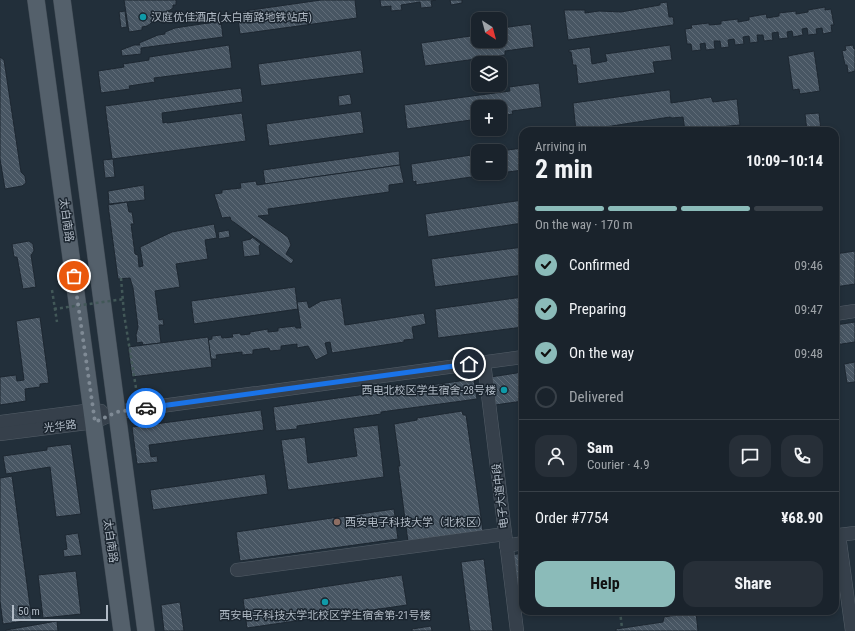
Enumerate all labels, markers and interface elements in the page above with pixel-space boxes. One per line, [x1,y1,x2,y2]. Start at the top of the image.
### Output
place label: 汉庭优佳酒店(太白南路地铁站店) [151,11,312,24]
marker: 汉庭优佳酒店(太白南路地铁站店) [138,12,148,22]
north arrow [471,12,507,48]
map controls [471,12,507,180]
button: layers [471,56,507,92]
button: + [471,100,507,136]
text: Arriving in [535,139,587,154]
button: − [471,144,507,180]
text: 10:09–10:14 [746,152,823,170]
text: 2 min [535,154,593,184]
street label: 太白南路 [57,197,76,243]
text: On the way · 170 m [535,217,632,232]
icon: check [535,254,557,276]
text: Confirmed [569,256,630,274]
text: 09:46 [794,258,823,273]
pin [57,259,91,293]
icon: bag [63,265,85,287]
icon: check [535,298,557,320]
text: Preparing [569,300,626,318]
text: 09:47 [794,302,823,317]
icon: check [535,342,557,364]
text: On the way [569,344,634,362]
text: 09:48 [794,346,823,361]
pin [452,347,486,381]
icon: home [458,353,480,375]
place label: 西电北校区学生宿舍-28号楼 [361,384,496,397]
marker: 西电北校区学生宿舍-28号楼 [499,385,509,395]
courier [126,388,166,428]
text: Delivered [569,388,624,406]
icon: car [135,397,157,419]
street label: 光华路 [43,418,77,435]
button: person [535,435,577,477]
button: chat [729,435,771,477]
button: phone [781,435,823,477]
text: Sam [587,439,613,457]
text: Courier · 4.9 [587,457,650,472]
street label: 电子大道中段 [490,462,511,529]
text: Order #7754 [535,509,609,527]
text: ¥68.90 [781,509,823,527]
place label: 西安电子科技大学（北校区） [345,516,488,529]
marker: 西安电子科技大学（北校区） [332,517,342,527]
street label: 太白南路 [101,518,120,564]
button: Help [535,561,675,607]
button: Share [683,561,823,607]
marker: 西安电子科技大学北校区学生宿舍第-21号楼 [320,597,330,607]
scale bar [12,603,108,622]
text: 50 m [18,605,40,618]
place label: 西安电子科技大学北校区学生宿舍第-21号楼 [219,609,431,622]

